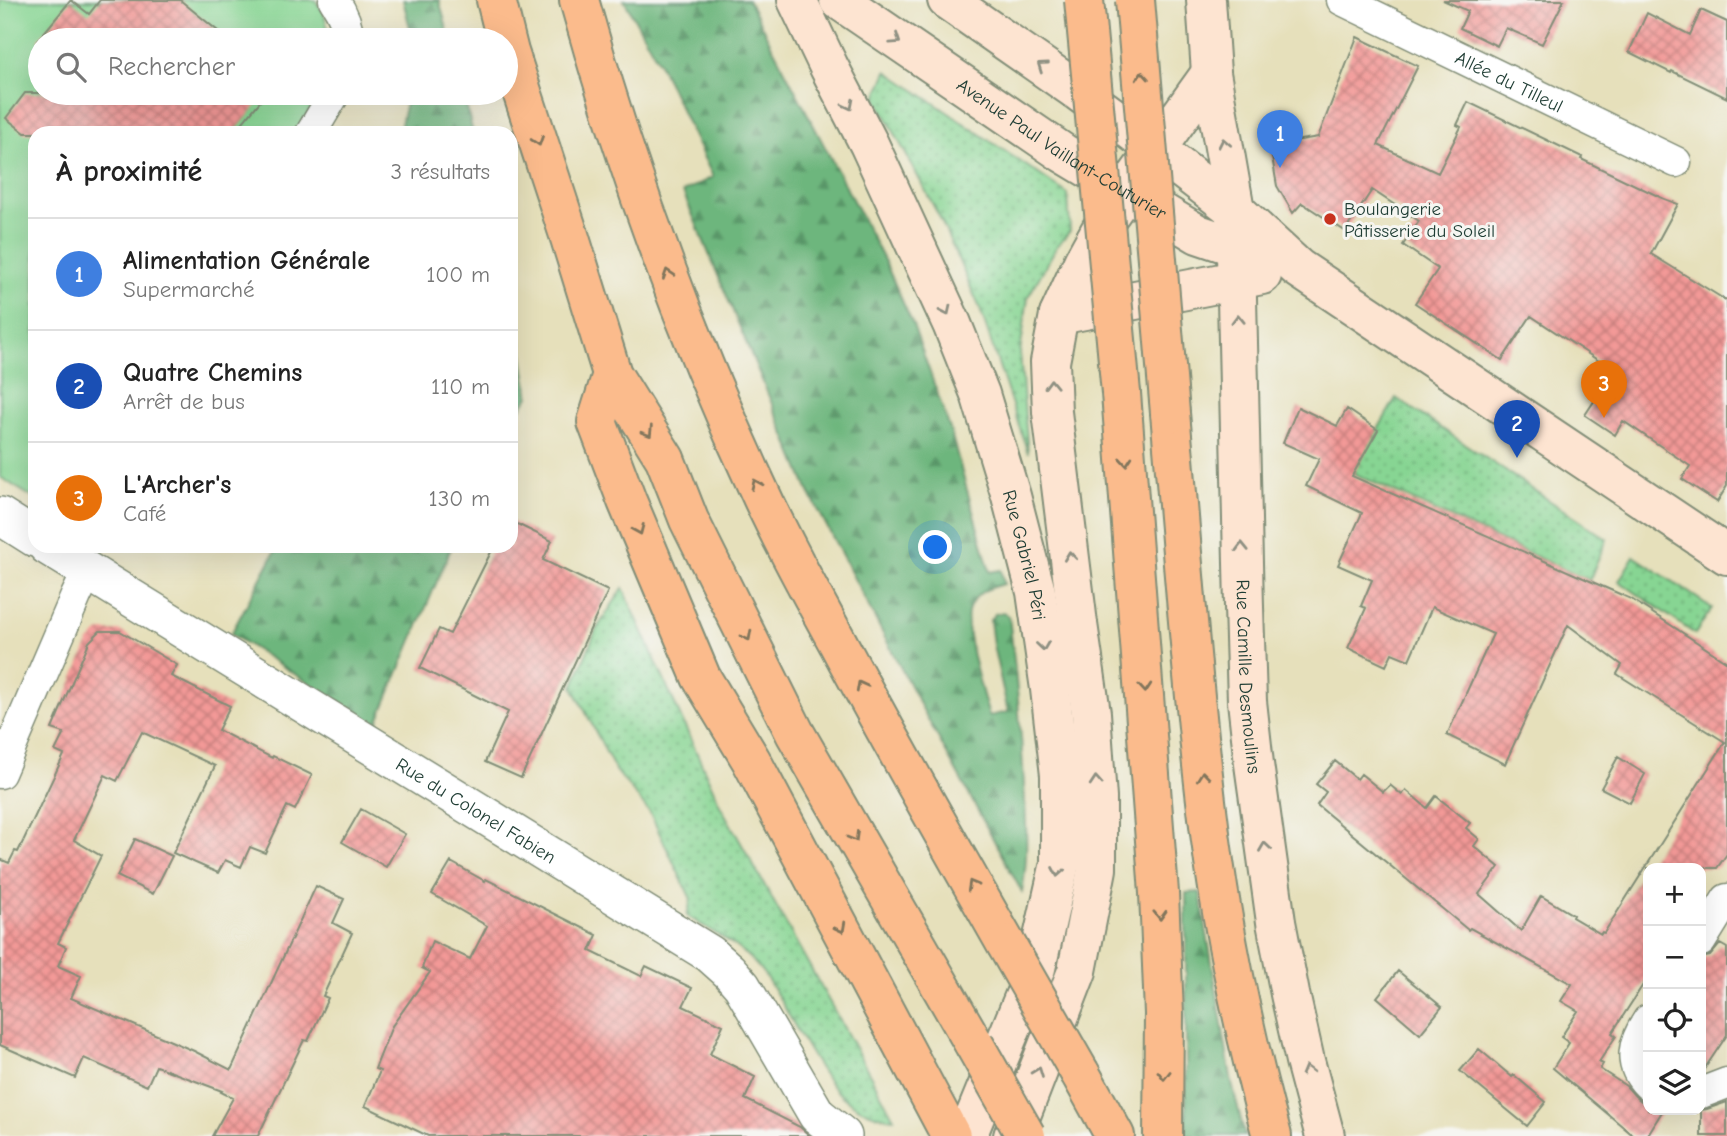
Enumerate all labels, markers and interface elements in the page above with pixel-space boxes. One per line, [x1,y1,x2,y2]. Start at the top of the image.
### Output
search box [28,28,518,105]
one-way arrow [889,32,902,45]
street label: Allée du Tilleul [1451,47,1566,117]
icon: search [52,48,90,86]
text: Rechercher [108,52,235,82]
one-way arrow [1037,62,1050,74]
one-way arrow [1135,71,1150,82]
street label: Avenue Paul Vaillant-Couturier [952,74,1171,225]
one-way arrow [841,98,854,110]
pin: 1 [1257,110,1303,168]
one-way arrow [530,134,545,146]
one-way arrow [1218,137,1233,149]
text: À proximité [56,154,202,189]
text: 3 résultats [390,158,490,185]
place label: Boulangerie Pâtisserie du Soleil [1344,198,1495,242]
marker: Boulangerie Pâtisserie du Soleil [1322,211,1338,227]
text: Alimentation Générale [123,246,370,276]
text: 1 [74,261,84,288]
text: 100 m [426,261,490,288]
one-way arrow [662,269,676,281]
text: Supermarché [123,276,255,303]
one-way arrow [938,304,952,316]
one-way arrow [1230,314,1246,324]
text: Quatre Chemins [123,358,302,388]
pin: 3 [1581,360,1627,418]
text: 2 [73,373,85,400]
text: 110 m [431,373,490,400]
one-way arrow [1043,378,1058,389]
text: Arrêt de bus [123,388,245,415]
pin: 2 [1494,400,1540,458]
one-way arrow [639,424,652,437]
one-way arrow [1118,456,1133,467]
text: L'Archer's [123,470,231,500]
one-way arrow [750,479,764,491]
text: 3 [73,485,85,512]
text: 130 m [429,485,490,512]
street label: Rue Gabriel Péri [998,487,1050,622]
text: Café [123,500,166,527]
one-way arrow [631,522,645,535]
your location [918,530,952,564]
one-way arrow [1235,541,1250,552]
one-way arrow [1062,550,1077,562]
street label: Rue Camille Desmoulins [1231,579,1265,775]
one-way arrow [738,629,752,641]
one-way arrow [1036,640,1051,652]
one-way arrow [856,681,869,693]
one-way arrow [1137,683,1152,694]
street label: Rue du Colonel Fabien [392,753,560,869]
one-way arrow [1196,771,1211,782]
one-way arrow [1089,775,1104,786]
one-way arrow [846,830,859,842]
one-way arrow [1258,841,1273,853]
map controls [1643,863,1706,1115]
button: + [1643,863,1706,926]
one-way arrow [1051,866,1066,878]
one-way arrow [967,879,980,892]
one-way arrow [1153,910,1168,921]
one-way arrow [832,921,846,933]
button: − [1643,926,1706,989]
button: locate [1643,989,1706,1052]
button: layers [1643,1052,1706,1115]
one-way arrow [1301,1064,1315,1076]
one-way arrow [1029,1067,1043,1079]
one-way arrow [1156,1070,1171,1081]

